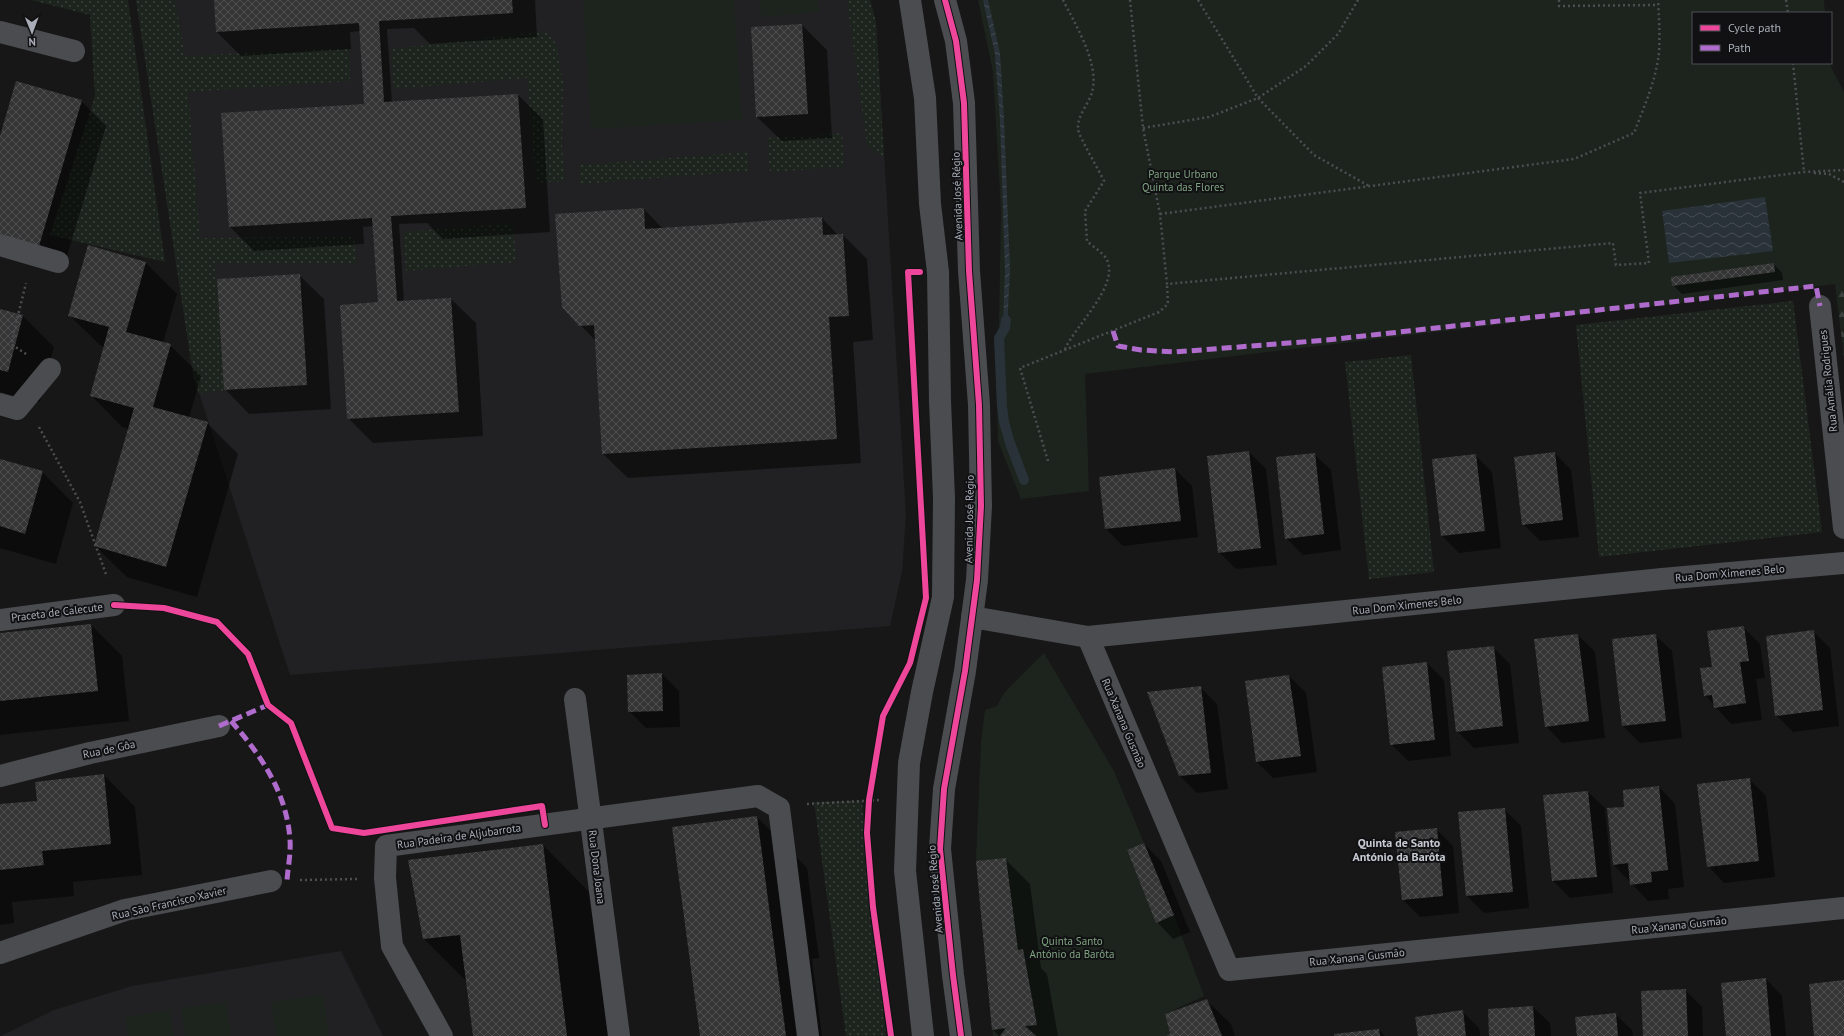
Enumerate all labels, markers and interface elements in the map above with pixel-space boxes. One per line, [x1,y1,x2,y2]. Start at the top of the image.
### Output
north arrow [12,12,52,52]
legend [1692,12,1832,64]
text: Cycle path [1728,20,1781,35]
text: N [28,35,36,49]
text: Path [1728,40,1751,55]
street label: Avenida José Régio [948,151,966,241]
park label: Parque Urbano Quinta das Flores [1142,167,1224,194]
street label: Rua Amália Rodrigues [1816,329,1840,433]
street label: Avenida José Régio [961,474,977,563]
street label: Rua Dom Ximenes Belo [1675,561,1785,585]
street label: Rua Dom Ximenes Belo [1352,592,1463,618]
street label: Praceta de Calecute [10,599,104,625]
street label: Rua Xanana Gusmão [1099,676,1149,770]
street label: Rua de Gôa [81,737,137,761]
street label: Rua Padeira de Aljubarrota [396,820,522,852]
street label: Rua Dona Joana [586,829,608,905]
district label: Quinta de Santo António da Barôta [1353,835,1446,864]
street label: Avenida José Régio [924,844,946,934]
street label: Rua São Francisco Xavier [110,883,228,923]
street label: Rua Xanana Gusmão [1631,913,1727,937]
park label: Quinta Santo António da Barôta [1030,934,1114,961]
street label: Rua Xanana Gusmão [1309,945,1405,969]

